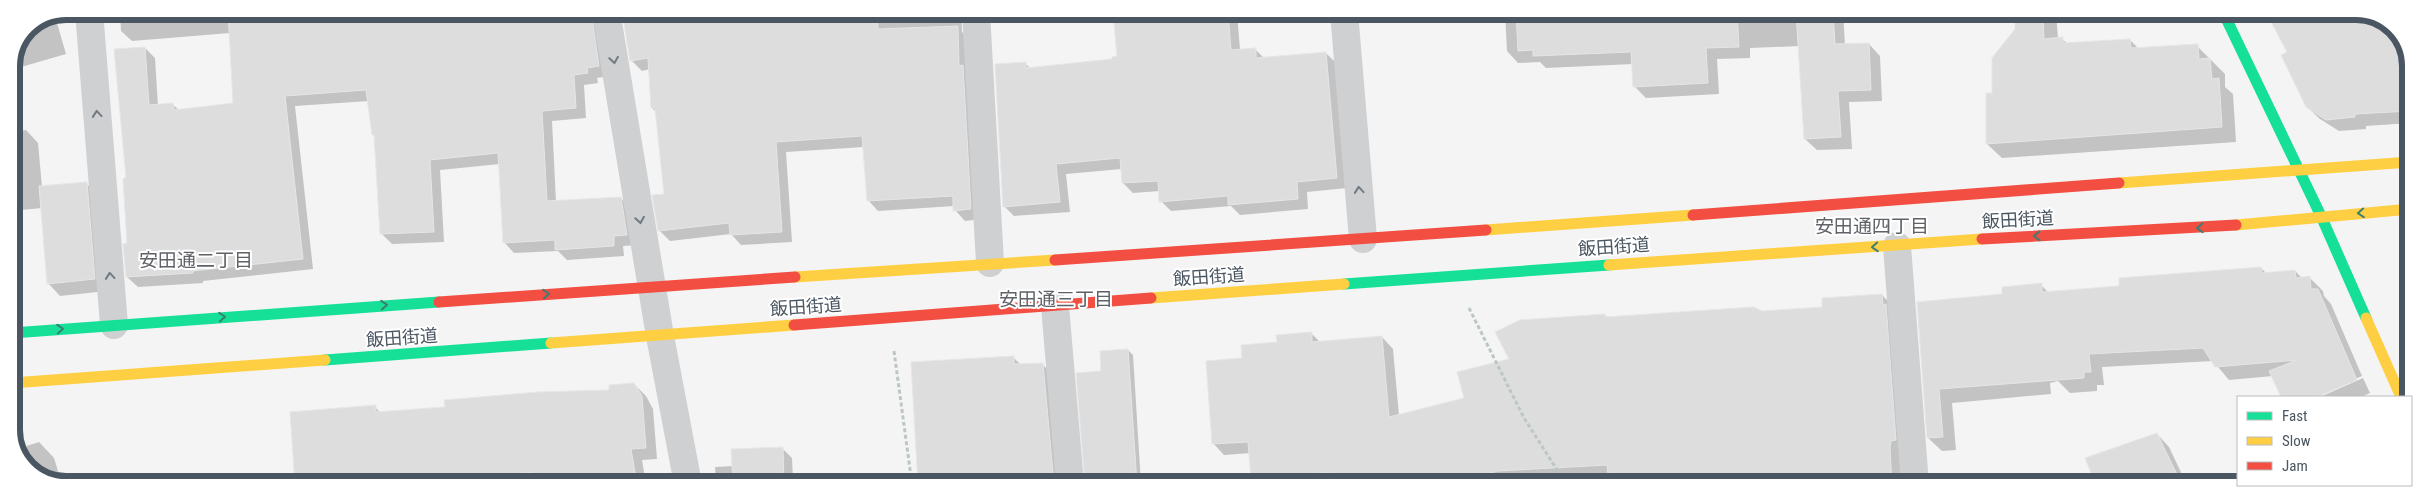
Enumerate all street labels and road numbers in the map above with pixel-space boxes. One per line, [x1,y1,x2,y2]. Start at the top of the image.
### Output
street label: 飯田街道 [1981,207,2054,232]
street label: 飯田街道 [1577,234,1651,259]
street label: 飯田街道 [1172,264,1246,289]
street label: 飯田街道 [769,294,843,319]
street label: 飯田街道 [365,325,439,350]

